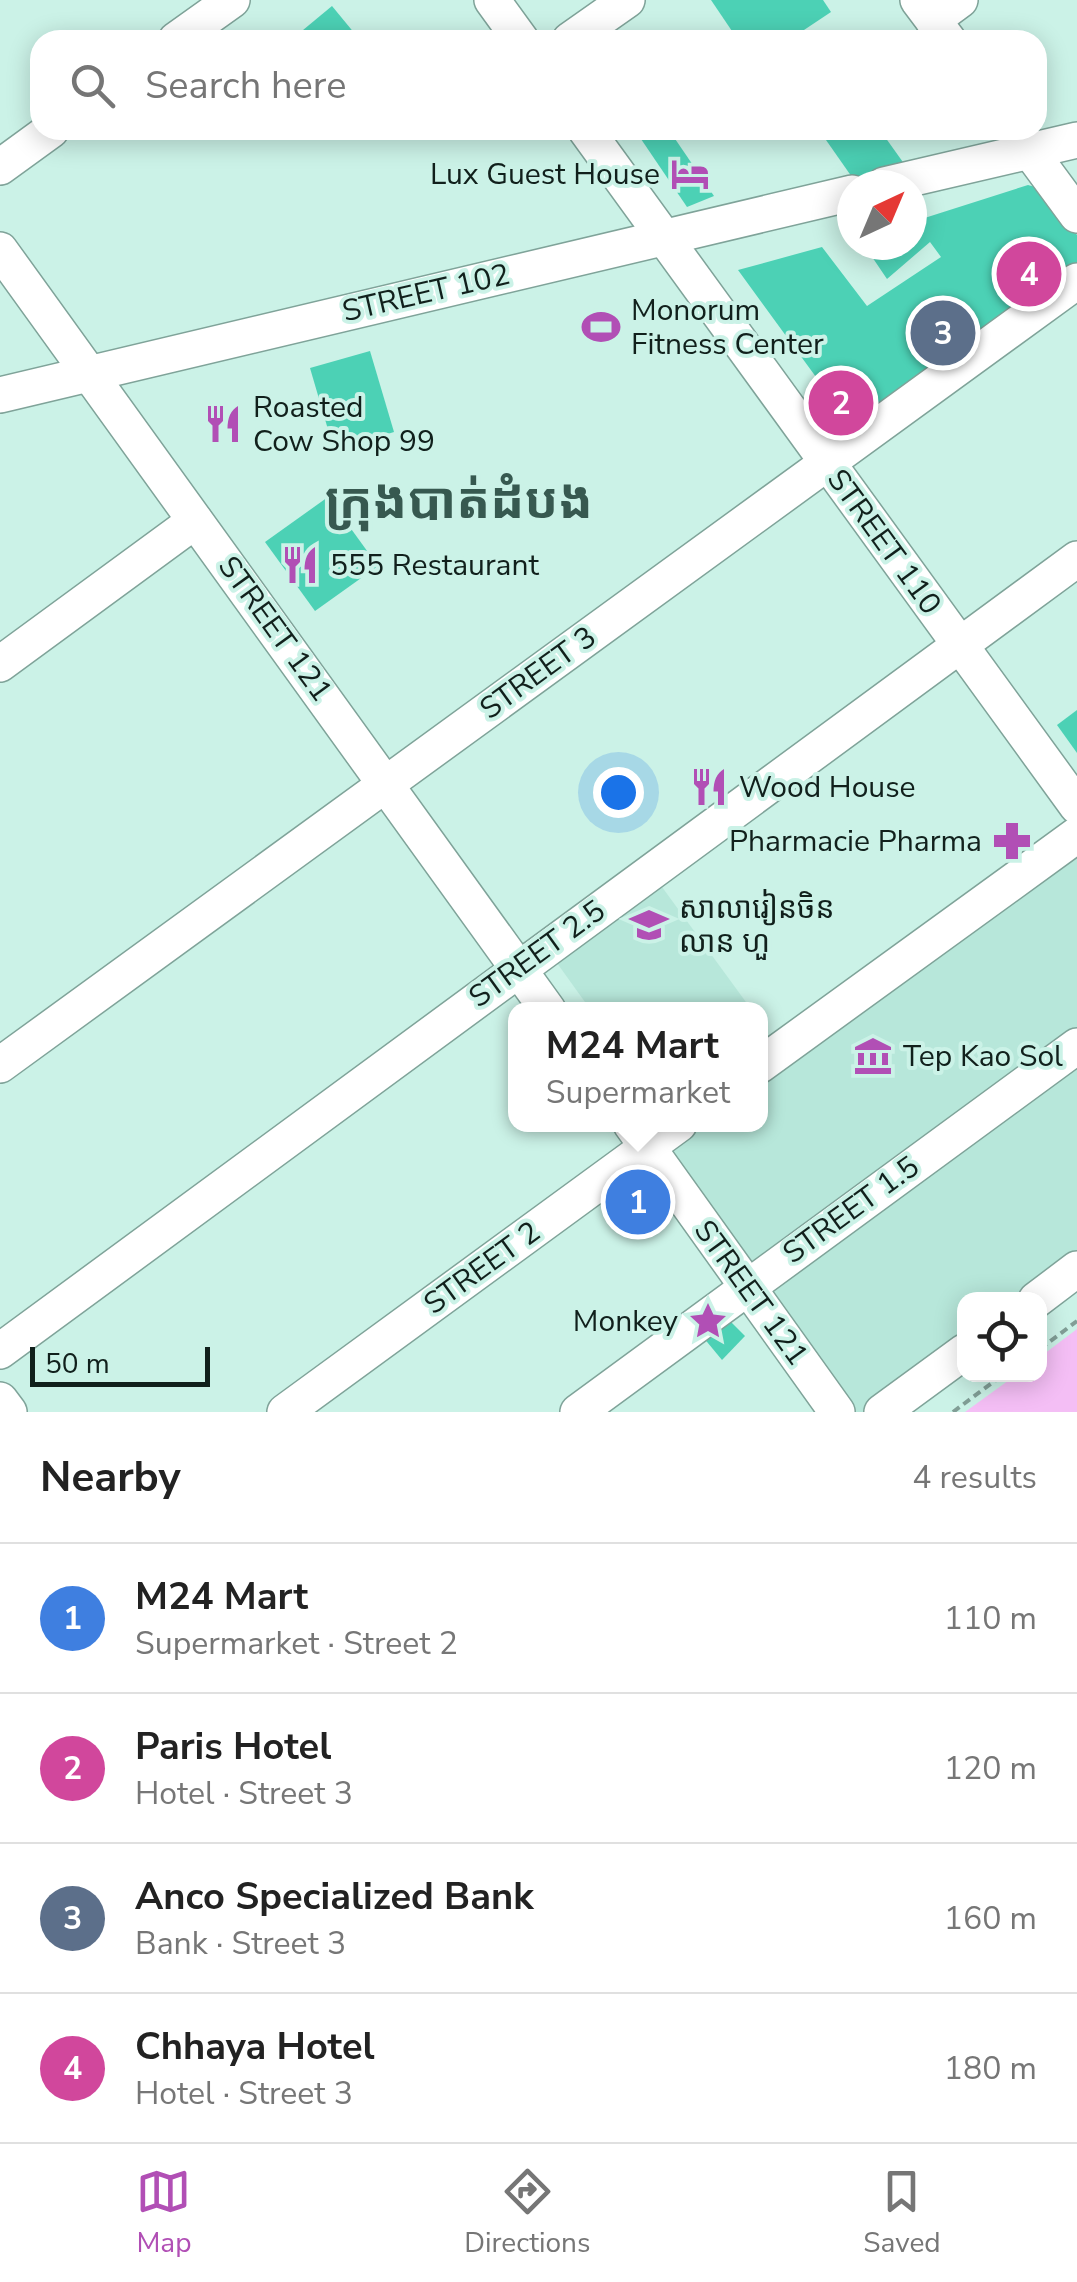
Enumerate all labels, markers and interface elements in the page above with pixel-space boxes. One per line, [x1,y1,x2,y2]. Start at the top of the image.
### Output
search box [30,30,1047,140]
icon: search [65,58,120,113]
text: Search here [145,60,346,111]
hotel icon: Lux Guest House [669,153,711,195]
place label: Lux Guest House [430,154,660,195]
north arrow [837,170,927,260]
pin: 4 [996,236,1062,312]
street label: STREET 102 [338,254,514,332]
place label: Monorum Fitness Center [631,290,824,365]
pin: 3 [910,296,976,370]
sports icon: Monorum Fitness Center [580,306,622,348]
pin: 2 [808,366,874,440]
place label: Roasted Cow Shop 99 [253,387,435,462]
restaurant icon: Roasted Cow Shop 99 [202,403,244,445]
street label: STREET 110 [817,461,951,623]
district label: ក្រុងបាត់ដំបង [325,467,593,536]
restaurant icon: 555 Restaurant [279,544,321,586]
place label: 555 Restaurant [330,545,539,586]
street label: STREET 121 [208,548,342,710]
street label: STREET 3 [472,617,604,729]
restaurant icon: Wood House [688,766,730,808]
your location [593,767,644,818]
place label: Wood House [739,767,916,808]
pharmacy icon: Pharmacie Pharma [991,820,1033,862]
place label: Pharmacie Pharma [729,821,982,862]
place label: សាលារៀនចិន លាន ហួ [679,888,834,963]
street label: STREET 2.5 [460,891,614,1017]
school or university icon: សាលារៀនចិន លាន ហួ [628,904,670,946]
popup [508,1002,768,1132]
text: M24 Mart [546,1020,719,1071]
museum icon: Tep Kao Sol [852,1035,894,1077]
place label: Tep Kao Sol [903,1036,1063,1077]
text: Supermarket [546,1071,730,1114]
street label: STREET 1.5 [774,1147,928,1273]
pin: 1 [606,1164,670,1240]
street label: STREET 2 [416,1212,548,1324]
street label: STREET 121 [684,1212,818,1374]
map controls [957,1292,1047,1382]
button: locate [957,1292,1047,1382]
place icon: Monkey [687,1300,729,1342]
place label: Monkey [573,1301,679,1342]
scale bar [30,1342,210,1386]
text: 50 m [45,1345,110,1383]
text: Nearby [40,1449,181,1506]
text: 4 results [912,1456,1037,1499]
text: M24 Mart [135,1571,308,1622]
text: 1 [63,1597,82,1640]
text: 110 m [944,1597,1037,1640]
text: Supermarket · Street 2 [135,1622,458,1665]
text: Paris Hotel [135,1721,331,1772]
text: 2 [63,1747,82,1790]
text: 120 m [944,1747,1037,1790]
text: Hotel · Street 3 [135,1772,353,1815]
text: Anco Specialized Bank [135,1871,534,1922]
text: 3 [63,1897,82,1940]
text: 160 m [944,1897,1037,1940]
text: Bank · Street 3 [135,1922,346,1965]
text: Chhaya Hotel [135,2021,375,2072]
text: 4 [63,2047,82,2090]
text: 180 m [944,2047,1037,2090]
text: Hotel · Street 3 [135,2072,353,2115]
tab: Map [136,2164,191,2262]
tab: Directions [464,2164,590,2262]
tab: Saved [863,2164,941,2262]

